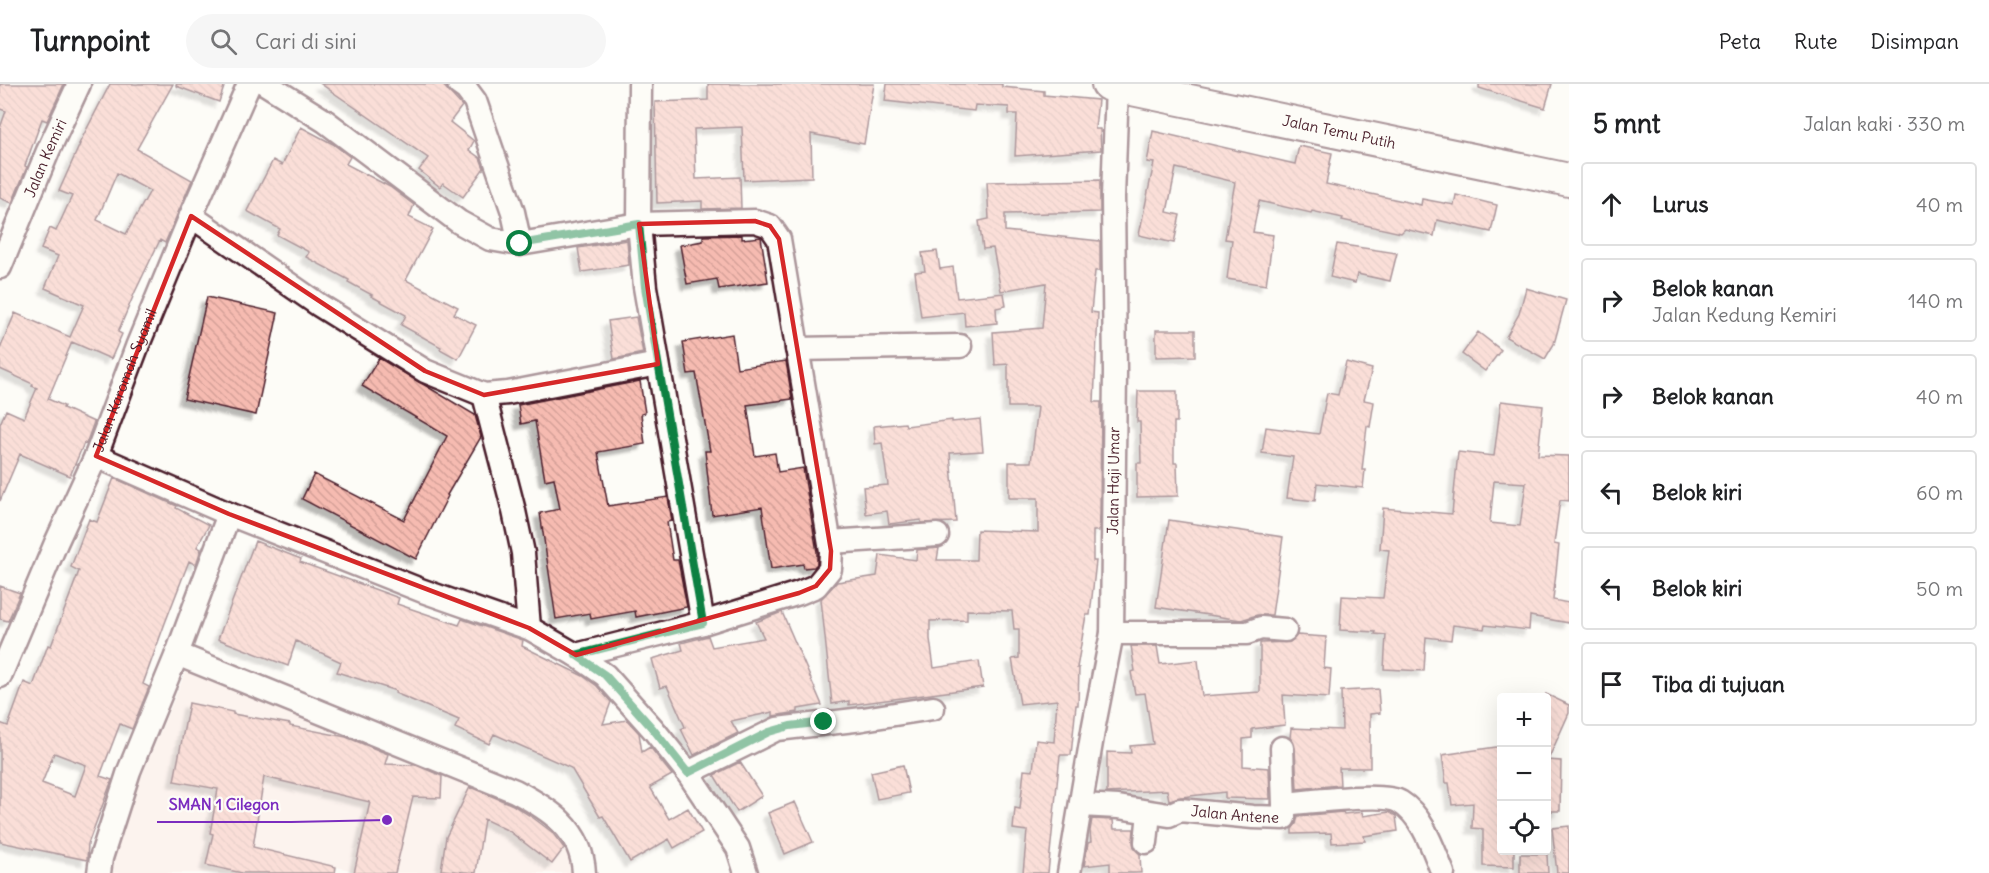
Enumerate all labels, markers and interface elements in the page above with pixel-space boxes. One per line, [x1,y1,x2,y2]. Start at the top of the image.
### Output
search box [186,14,606,68]
text: Turnpoint [30,23,150,59]
icon: search [207,25,240,58]
text: Cari di sini [255,27,357,55]
text: Peta [1719,28,1761,55]
text: Rute [1794,28,1838,55]
text: Disimpan [1871,28,1959,55]
text: 5 mnt [1593,107,1661,140]
street label: Jalan Temu Putih [1281,111,1398,153]
text: Jalan kaki · 330 m [1803,111,1965,136]
street label: Jalan Kemiri [20,116,71,200]
icon: ahead [1595,188,1628,221]
text: Lurus [1652,190,1708,218]
text: 40 m [1916,192,1963,217]
route start [506,230,532,256]
text: Belok kanan [1652,274,1774,302]
icon: right [1595,284,1628,317]
text: 140 m [1908,288,1963,313]
text: Jalan Kedung Kemiri [1652,302,1837,327]
street label: Jalan Karomah Syamil [88,306,161,455]
icon: right [1595,380,1628,413]
text: Belok kanan [1652,382,1774,410]
text: 40 m [1916,384,1963,409]
street label: Jalan Haji Umar [1103,427,1123,535]
icon: left [1595,476,1628,509]
text: Belok kiri [1652,478,1742,506]
text: 60 m [1916,480,1963,505]
icon: left [1595,572,1628,605]
text: Belok kiri [1652,574,1742,602]
text: 50 m [1916,576,1963,601]
icon: arrive [1595,668,1628,701]
text: Tiba di tujuan [1652,670,1785,698]
map controls [1497,693,1551,855]
button: + [1497,693,1551,747]
route end [810,708,836,734]
button: − [1497,747,1551,801]
callout: SMAN 1 Cilegon [157,788,291,822]
text: SMAN 1 Cilegon [169,794,279,815]
street label: Jalan Antene [1190,801,1279,827]
button: locate [1497,801,1551,855]

